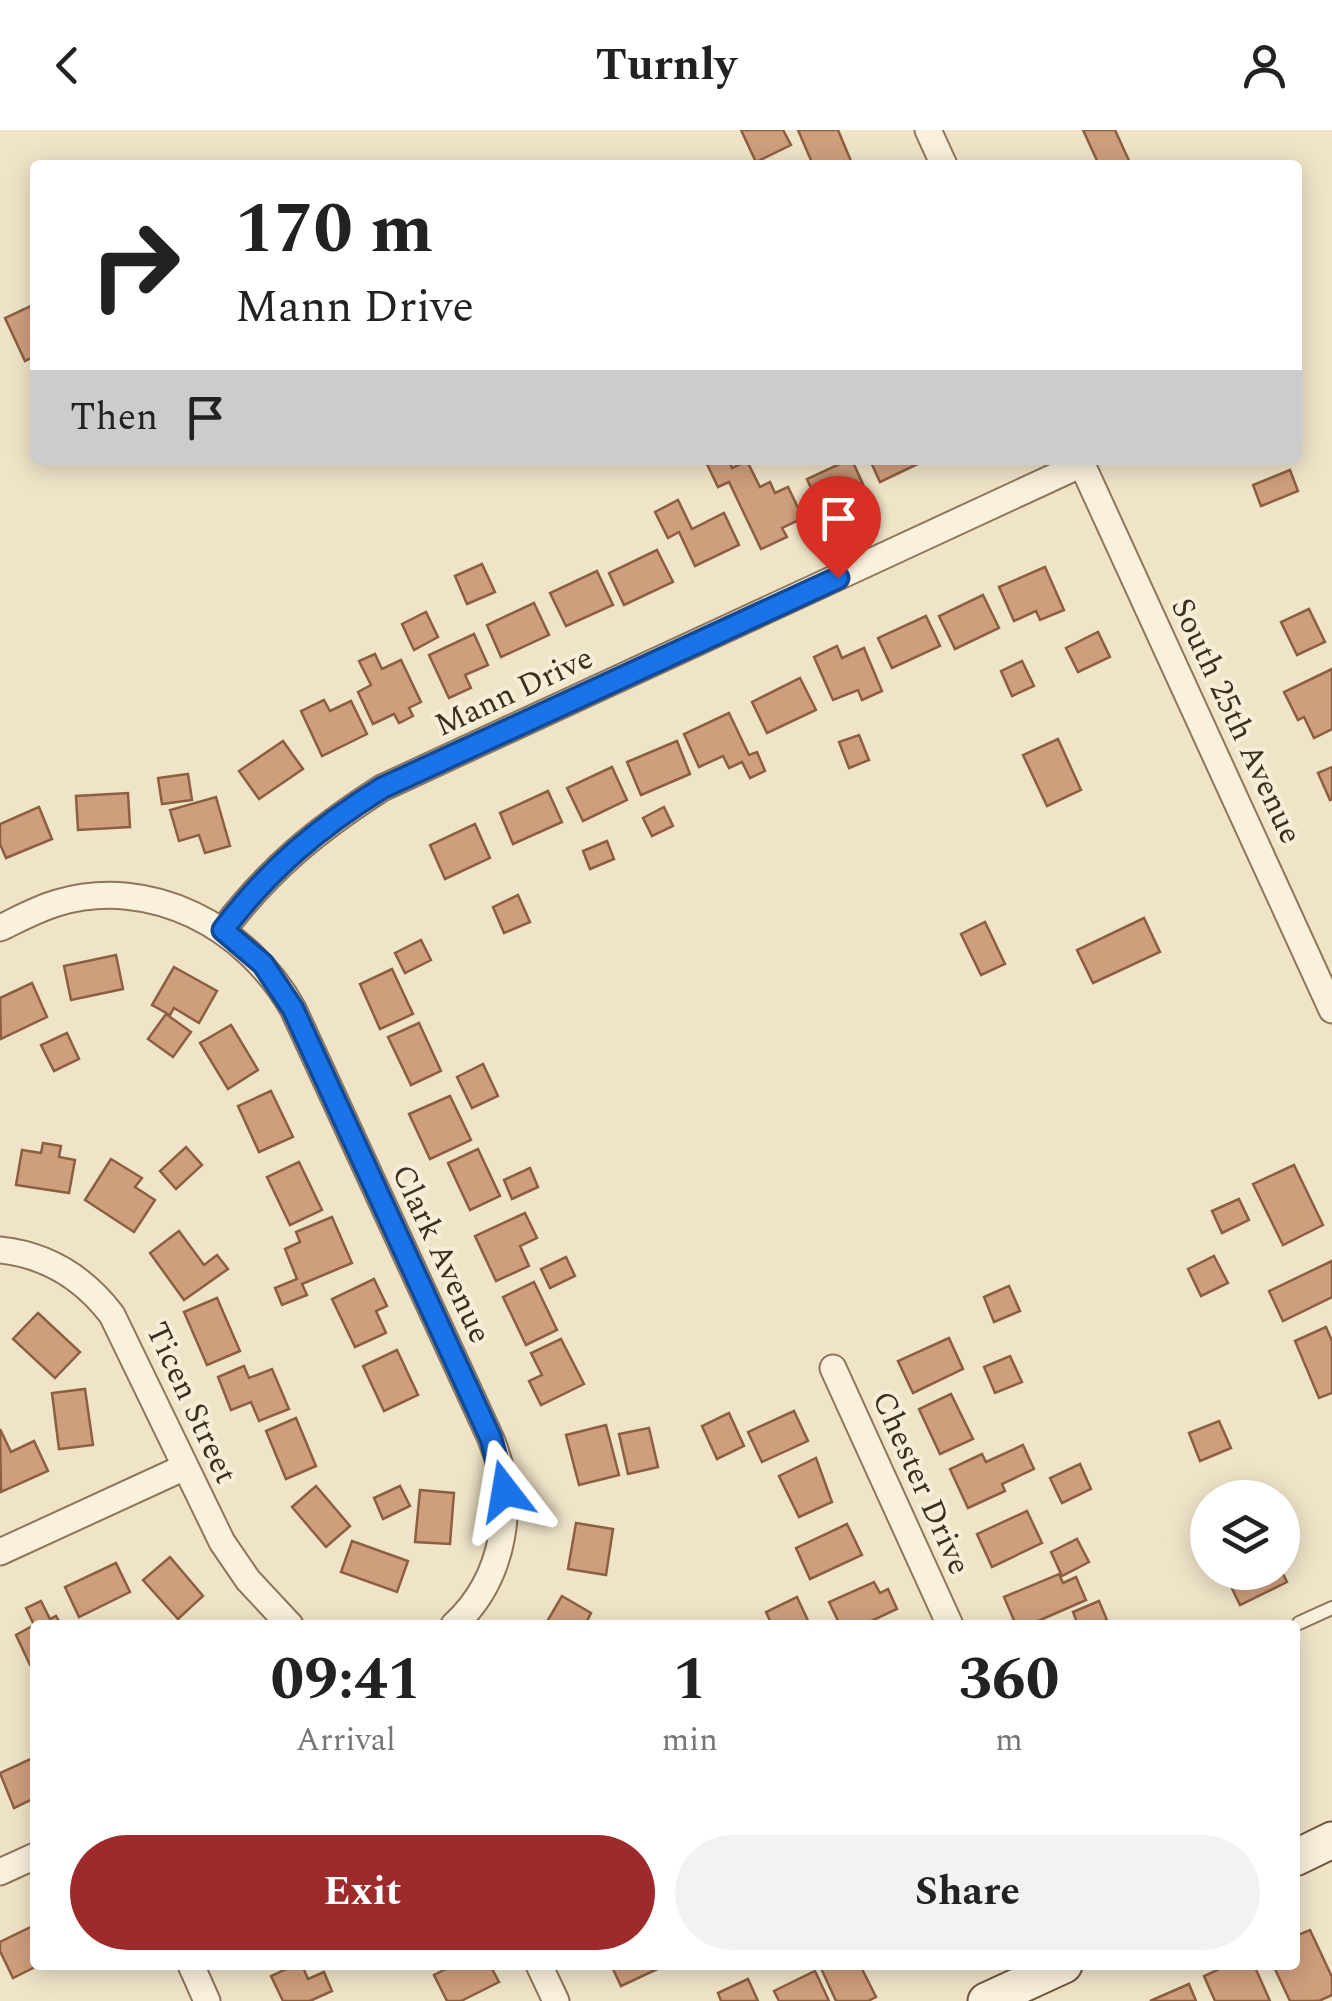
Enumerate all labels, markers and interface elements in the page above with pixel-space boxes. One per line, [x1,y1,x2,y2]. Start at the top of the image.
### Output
text: Turnly [596,31,736,100]
icon: back [40,38,95,93]
icon: person [1237,38,1292,93]
text: 170 m [235,177,433,283]
icon: right [70,200,200,330]
text: Mann Drive [235,273,474,342]
text: Then [70,389,158,447]
icon: arrive [178,390,233,445]
pin [796,476,881,579]
icon: arrive [811,491,866,546]
street label: South 25th Avenue [1158,590,1314,852]
street label: Mann Drive [427,634,601,750]
street label: Clark Avenue [378,1156,504,1352]
street label: Ticen Street [132,1314,250,1492]
street label: Chester Drive [859,1383,983,1583]
position arrow [453,1439,557,1543]
map controls [1190,1480,1300,1590]
button: layers [1190,1480,1300,1590]
text: 09:41 [271,1634,421,1726]
text: 1 [673,1634,707,1726]
text: 360 [958,1634,1059,1726]
text: Arrival [296,1716,396,1765]
text: min [662,1716,718,1765]
text: m [995,1716,1023,1765]
button: Exit [70,1835,655,1950]
button: Share [675,1835,1260,1950]

